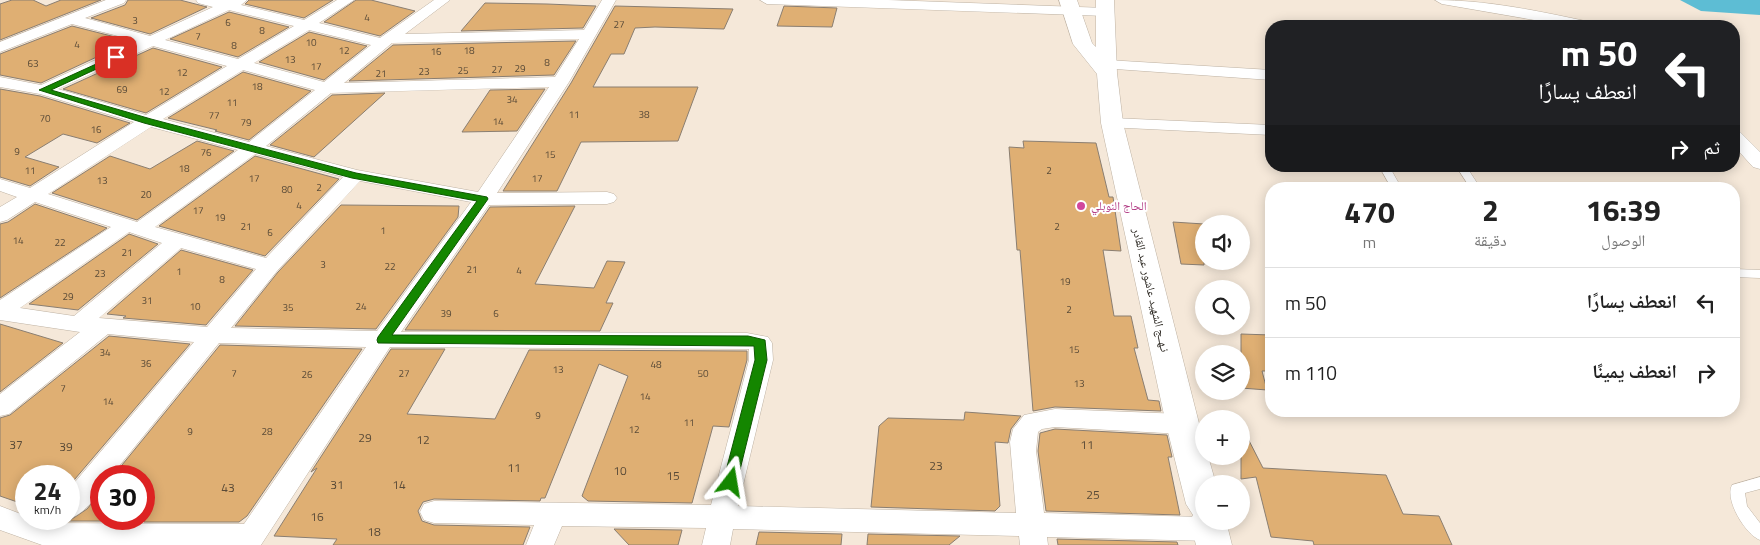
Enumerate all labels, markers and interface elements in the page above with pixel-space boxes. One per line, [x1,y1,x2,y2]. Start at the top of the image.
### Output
house number: 4 [364,10,370,25]
house number: 3 [132,13,138,28]
house number: 6 [225,15,231,30]
house number: 27 [613,17,625,32]
house number: 8 [259,23,265,38]
text: 50 m [1561,26,1637,80]
house number: 7 [195,29,201,44]
house number: 10 [305,35,317,50]
pin [95,36,137,78]
house number: 4 [74,37,80,52]
house number: 8 [231,38,237,53]
icon: left [1655,40,1720,105]
icon: arrive [102,43,130,71]
house number: 12 [338,43,350,58]
house number: 18 [463,43,475,58]
house number: 16 [430,44,442,59]
house number: 13 [284,52,296,67]
house number: 8 [544,55,550,70]
house number: 63 [27,56,39,71]
house number: 17 [310,59,322,74]
house number: 29 [514,61,526,76]
house number: 27 [491,62,503,77]
house number: 25 [457,63,469,78]
house number: 23 [418,64,430,79]
house number: 12 [176,65,188,80]
house number: 21 [375,66,387,81]
text: انعطف يسارًا [1539,74,1637,108]
house number: 18 [251,79,263,94]
house number: 69 [116,82,128,97]
house number: 12 [158,84,170,99]
house number: 34 [506,92,518,107]
house number: 11 [226,95,238,110]
house number: 11 [568,107,580,122]
house number: 38 [638,107,650,122]
house number: 77 [208,108,220,123]
house number: 70 [39,111,51,126]
house number: 14 [492,114,504,129]
house number: 79 [240,115,252,130]
house number: 16 [90,122,102,137]
text: ثم [1703,132,1720,161]
icon: right [1665,135,1693,163]
house number: 9 [14,144,20,159]
house number: 76 [200,145,212,160]
house number: 15 [544,147,556,162]
house number: 18 [178,161,190,176]
house number: 11 [24,163,36,178]
house number: 2 [1046,163,1052,178]
house number: 17 [248,171,260,186]
house number: 17 [531,171,543,186]
house number: 13 [96,173,108,188]
house number: 2 [316,180,322,195]
house number: 80 [281,182,293,197]
house number: 20 [140,187,152,202]
text: 2 [1482,187,1499,233]
text: 16:39 [1586,187,1661,233]
text: 470 [1344,189,1395,235]
place label: الحاج النوبلي [1091,196,1147,216]
house number: 4 [296,198,302,213]
marker: الحاج النوبلي [1075,200,1087,212]
house number: 17 [192,203,204,218]
house number: 19 [214,210,226,225]
map controls [1195,215,1250,530]
button: sound [1195,215,1250,270]
house number: 21 [240,219,252,234]
house number: 2 [1054,219,1060,234]
house number: 1 [380,223,386,238]
house number: 6 [267,225,273,240]
street label: نـهــج الشهيد عاشور عبد القادر [1128,225,1175,354]
text: دقيقة [1474,228,1507,252]
text: الوصول [1601,228,1645,252]
text: m [1363,230,1376,254]
house number: 14 [12,233,24,248]
house number: 22 [54,235,66,250]
house number: 21 [121,245,133,260]
house number: 3 [320,257,326,272]
house number: 22 [384,259,396,274]
house number: 21 [466,262,478,277]
house number: 4 [516,263,522,278]
house number: 1 [176,264,182,279]
house number: 23 [94,266,106,281]
house number: 8 [219,272,225,287]
house number: 19 [1059,274,1071,289]
button: search [1195,280,1250,335]
text: انعطف يسارًا [1587,286,1677,315]
text: 50 m [1285,288,1326,317]
house number: 29 [62,289,74,304]
icon: left [1692,289,1720,317]
house number: 31 [141,293,153,308]
house number: 10 [189,299,201,314]
house number: 24 [355,299,367,314]
house number: 35 [282,300,294,315]
house number: 2 [1066,302,1072,317]
house number: 39 [440,306,452,321]
house number: 6 [493,306,499,321]
house number: 15 [1068,342,1080,357]
house number: 34 [99,345,111,360]
button: layers [1195,345,1250,400]
house number: 36 [140,356,152,371]
text: انعطف يمينًا [1592,356,1677,385]
house number: 48 [650,357,662,372]
text: 110 m [1285,358,1337,387]
icon: right [1692,359,1720,387]
house number: 13 [552,362,564,377]
house number: 7 [231,366,237,381]
house number: 27 [398,366,410,381]
house number: 50 [697,366,709,381]
house number: 26 [301,367,313,382]
house number: 13 [1073,376,1085,391]
house number: 7 [60,381,66,396]
house number: 14 [639,389,651,404]
house number: 14 [102,394,114,409]
house number: 9 [535,408,541,423]
button: + [1195,410,1250,465]
house number: 11 [683,415,695,430]
house number: 12 [628,422,640,437]
house number: 9 [187,424,193,439]
house number: 28 [261,424,273,439]
house number: 29 [358,428,372,447]
house number: 12 [416,430,430,449]
house number: 37 [9,435,23,454]
house number: 11 [1080,435,1094,454]
house number: 39 [59,437,73,456]
position arrow [704,455,756,507]
house number: 23 [929,456,943,475]
house number: 11 [507,458,521,477]
house number: 10 [613,461,627,480]
speed limit sign: 30 [90,465,155,530]
house number: 15 [666,466,680,485]
text: 24 [33,472,62,510]
house number: 31 [330,475,344,494]
house number: 14 [392,475,406,494]
button: − [1195,475,1250,530]
house number: 43 [221,478,235,497]
house number: 25 [1086,485,1100,504]
text: km/h [34,500,61,519]
house number: 16 [310,507,324,526]
house number: 18 [367,522,381,541]

